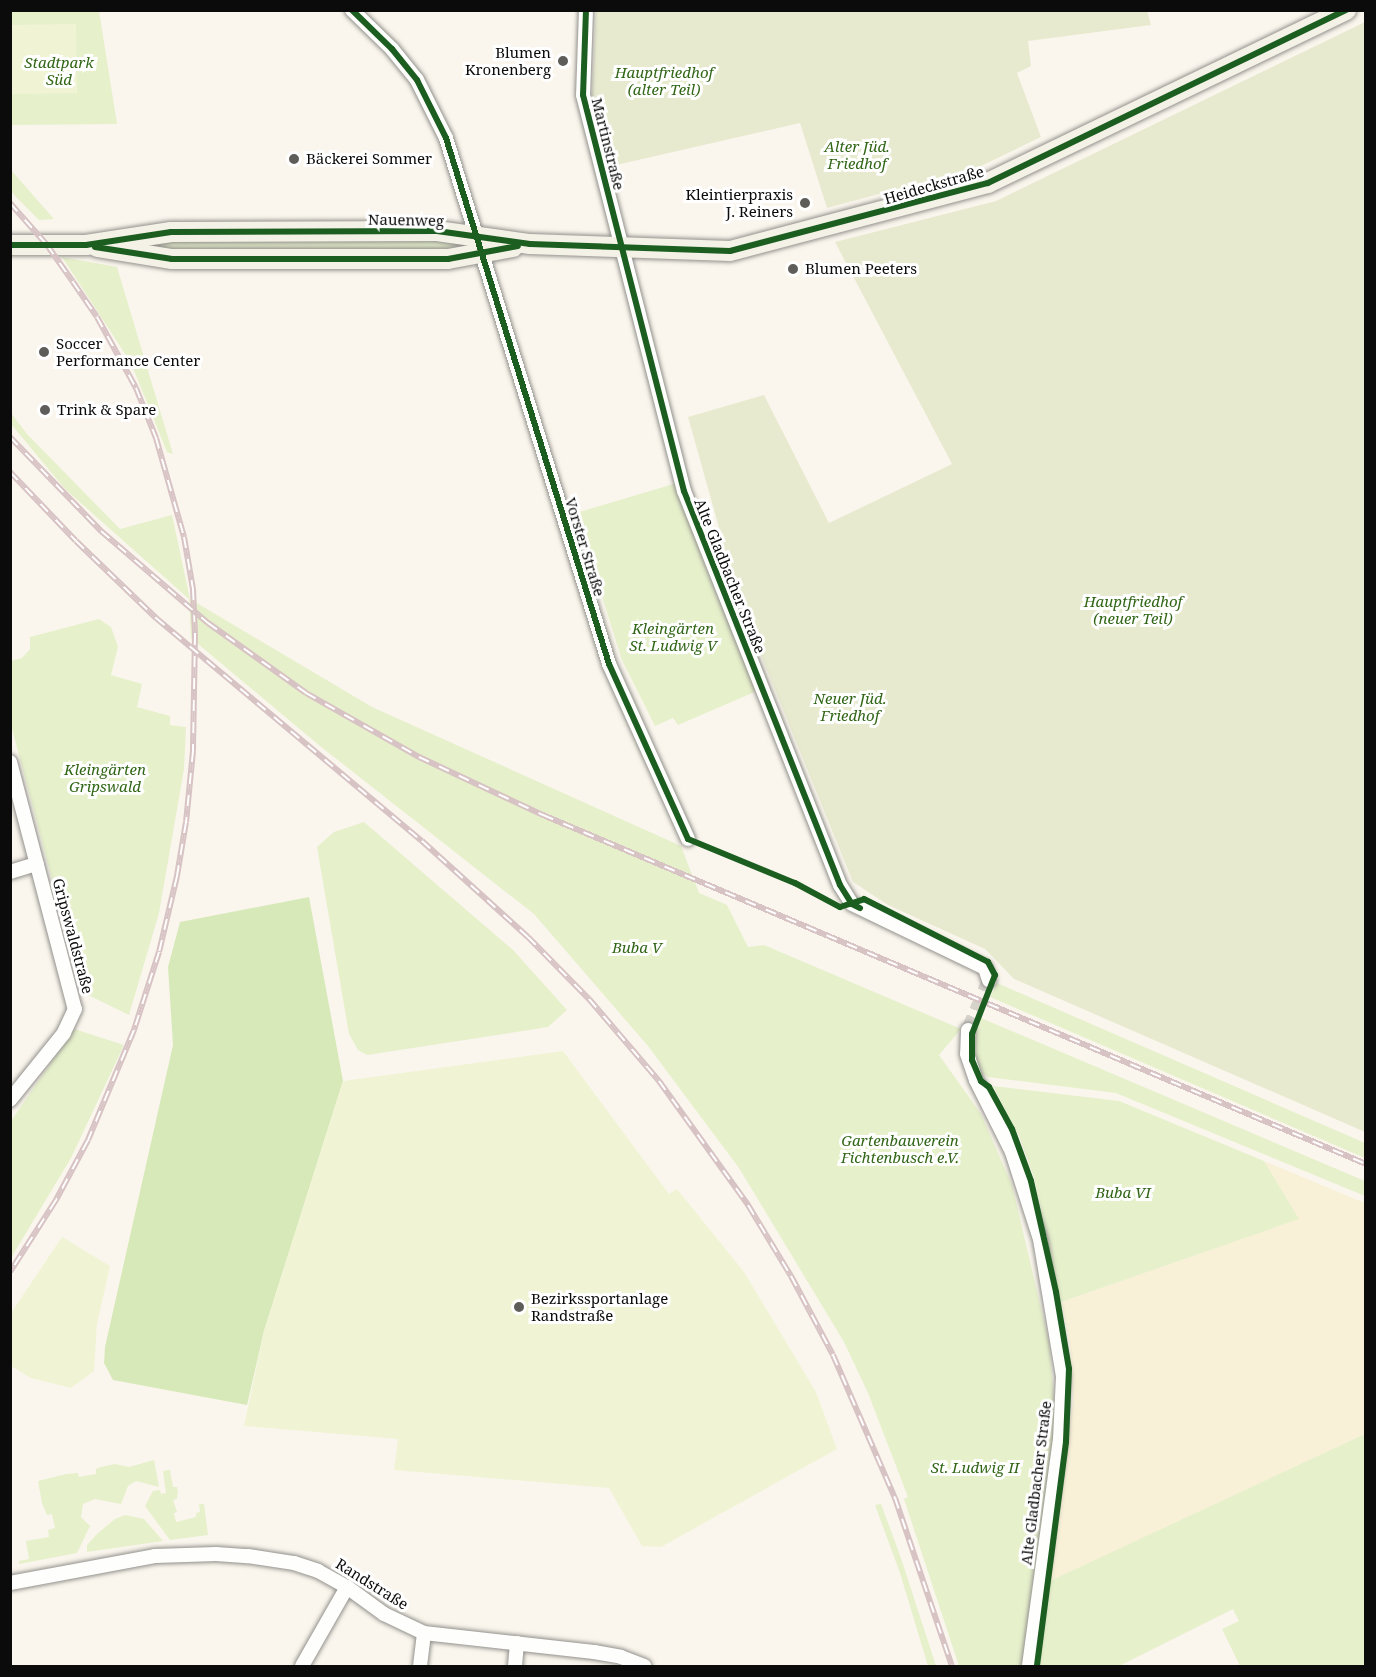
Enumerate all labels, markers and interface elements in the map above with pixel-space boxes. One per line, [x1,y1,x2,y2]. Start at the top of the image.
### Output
place label: Blumen Kronenberg [465,43,551,78]
park label: Stadtpark Süd [24,53,94,88]
marker: Blumen Kronenberg [556,54,570,68]
park label: Hauptfriedhof (alter Teil) [615,63,713,98]
street label: Martinstraße [588,96,628,192]
park label: Alter Jüd. Friedhof [824,137,890,172]
place label: Bäckerei Sommer [306,150,432,168]
marker: Bäckerei Sommer [287,152,301,166]
street label: Heideckstraße [882,162,986,208]
place label: Kleintierpraxis J. Reiners [686,185,793,220]
marker: Kleintierpraxis J. Reiners [798,196,812,210]
street label: Nauenweg [368,210,444,230]
place label: Blumen Peeters [805,260,917,278]
marker: Blumen Peeters [786,262,800,276]
place label: Soccer Performance Center [56,334,200,369]
marker: Soccer Performance Center [37,345,51,359]
place label: Trink & Spare [57,401,156,419]
marker: Trink & Spare [38,403,52,417]
street label: Vorster Straße [561,495,609,599]
street label: Alte Gladbacher Straße [691,496,769,656]
park label: Hauptfriedhof (neuer Teil) [1084,592,1182,627]
park label: Kleingärten St. Ludwig V [629,619,717,654]
park label: Neuer Jüd. Friedhof [814,689,886,724]
park label: Kleingärten Gripswald [64,760,146,795]
street label: Gripswaldstraße [49,876,97,996]
park label: Buba V [612,939,662,957]
park label: Gartenbauverein Fichtenbusch e.V. [841,1131,959,1166]
park label: Buba VI [1095,1184,1151,1202]
place label: Bezirkssportanlage Randstraße [531,1289,668,1324]
marker: Bezirkssportanlage Randstraße [512,1300,526,1314]
street label: Alte Gladbacher Straße [1017,1400,1055,1566]
park label: St. Ludwig II [931,1459,1019,1477]
street label: Randstraße [332,1555,412,1613]

